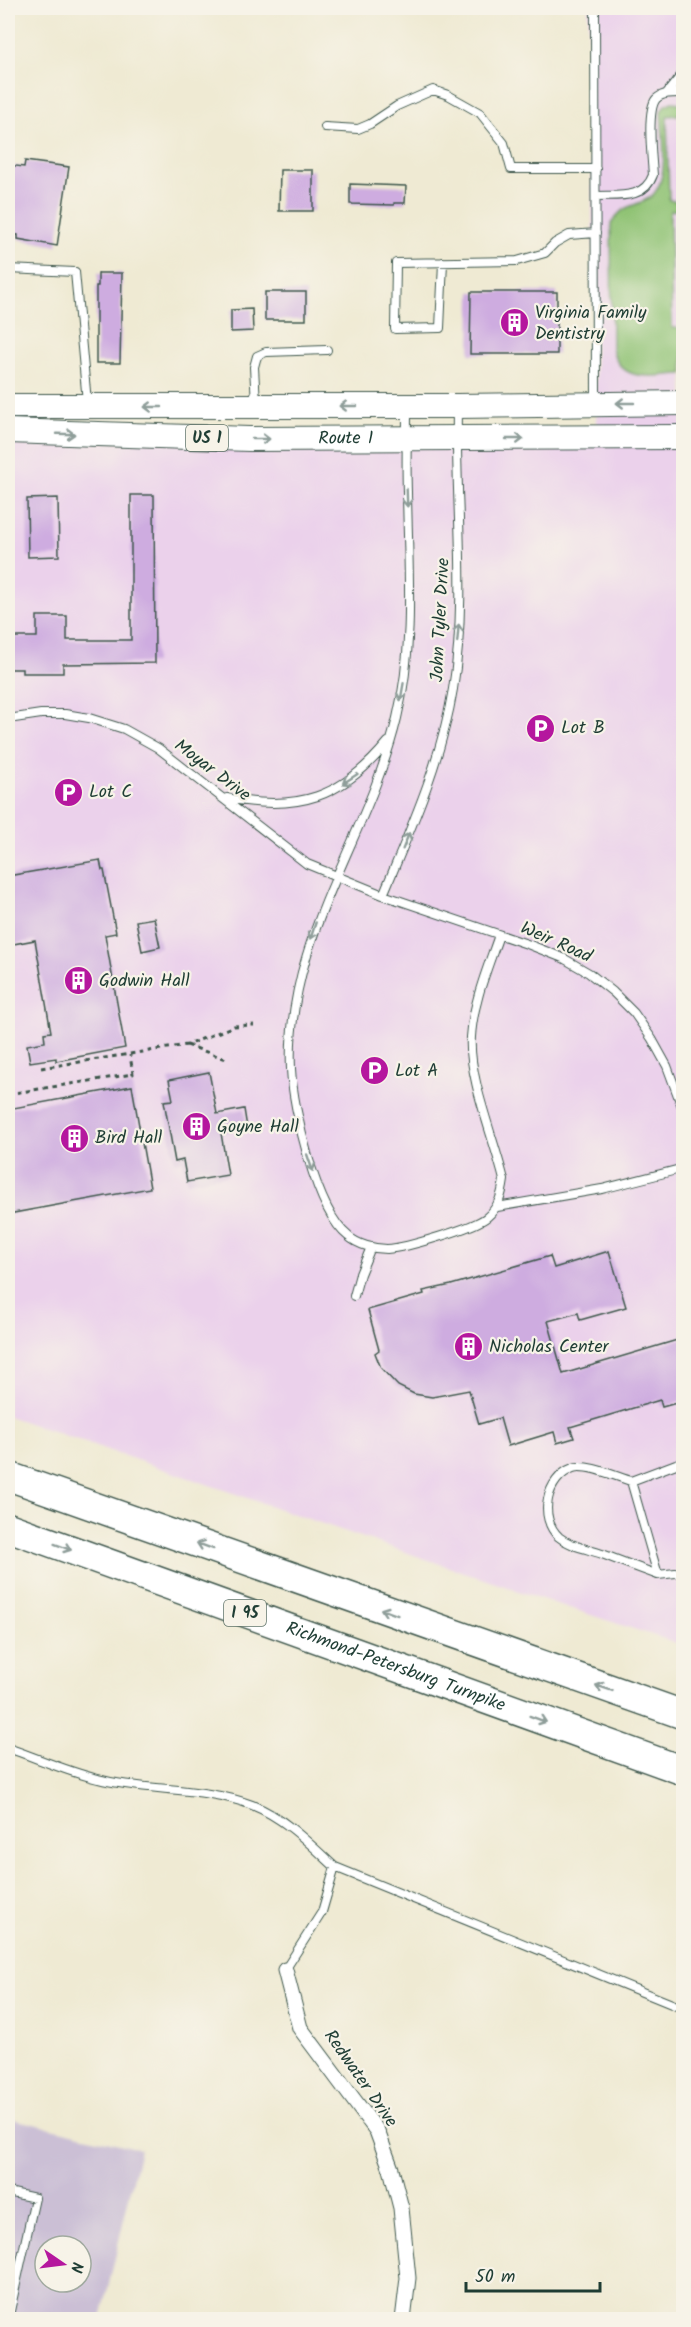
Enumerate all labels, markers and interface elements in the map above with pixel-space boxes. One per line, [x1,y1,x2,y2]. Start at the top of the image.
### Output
place label: Virginia Family Dentistry [535,299,647,349]
building icon: Virginia Family Dentistry [498,307,530,339]
one-way arrow [616,398,636,409]
one-way arrow [339,400,359,412]
one-way arrow [144,401,164,413]
street label: Route 1 [318,424,374,453]
road number: US 1 [186,425,228,451]
one-way arrow [55,428,75,440]
one-way arrow [250,433,270,445]
one-way arrow [504,433,524,445]
one-way arrow [401,487,413,507]
street label: John Tyler Drive [423,557,459,683]
one-way arrow [453,624,464,643]
one-way arrow [396,682,407,702]
parking icon: Lot B [524,712,556,744]
place label: Lot B [561,714,605,743]
street label: Moyar Drive [167,732,257,810]
one-way arrow [342,773,359,785]
parking icon: Lot C [52,776,84,808]
place label: Lot C [89,778,132,807]
one-way arrow [401,832,412,851]
street label: Weir Road [516,914,597,972]
one-way arrow [307,921,318,940]
building icon: Godwin Hall [62,965,94,997]
place label: Godwin Hall [99,967,190,996]
parking icon: Lot A [358,1055,390,1087]
place label: Lot A [395,1057,438,1086]
building icon: Goyne Hall [180,1111,212,1143]
place label: Goyne Hall [217,1113,299,1142]
building icon: Bird Hall [58,1122,90,1154]
place label: Bird Hall [95,1124,163,1153]
one-way arrow [306,1153,317,1172]
building icon: Nicholas Center [452,1331,484,1363]
place label: Nicholas Center [489,1333,610,1362]
one-way arrow [196,1540,215,1551]
one-way arrow [53,1542,71,1553]
road number: I 95 [224,1600,266,1626]
one-way arrow [380,1605,399,1616]
street label: Richmond-Petersburg Turnpike [282,1614,509,1720]
one-way arrow [596,1681,614,1692]
one-way arrow [528,1715,547,1726]
street label: Redwater Drive [315,2024,405,2134]
north arrow [33,2234,93,2294]
scale bar [466,2255,600,2293]
text: N [63,2259,89,2275]
text: 50 m [475,2263,515,2292]

